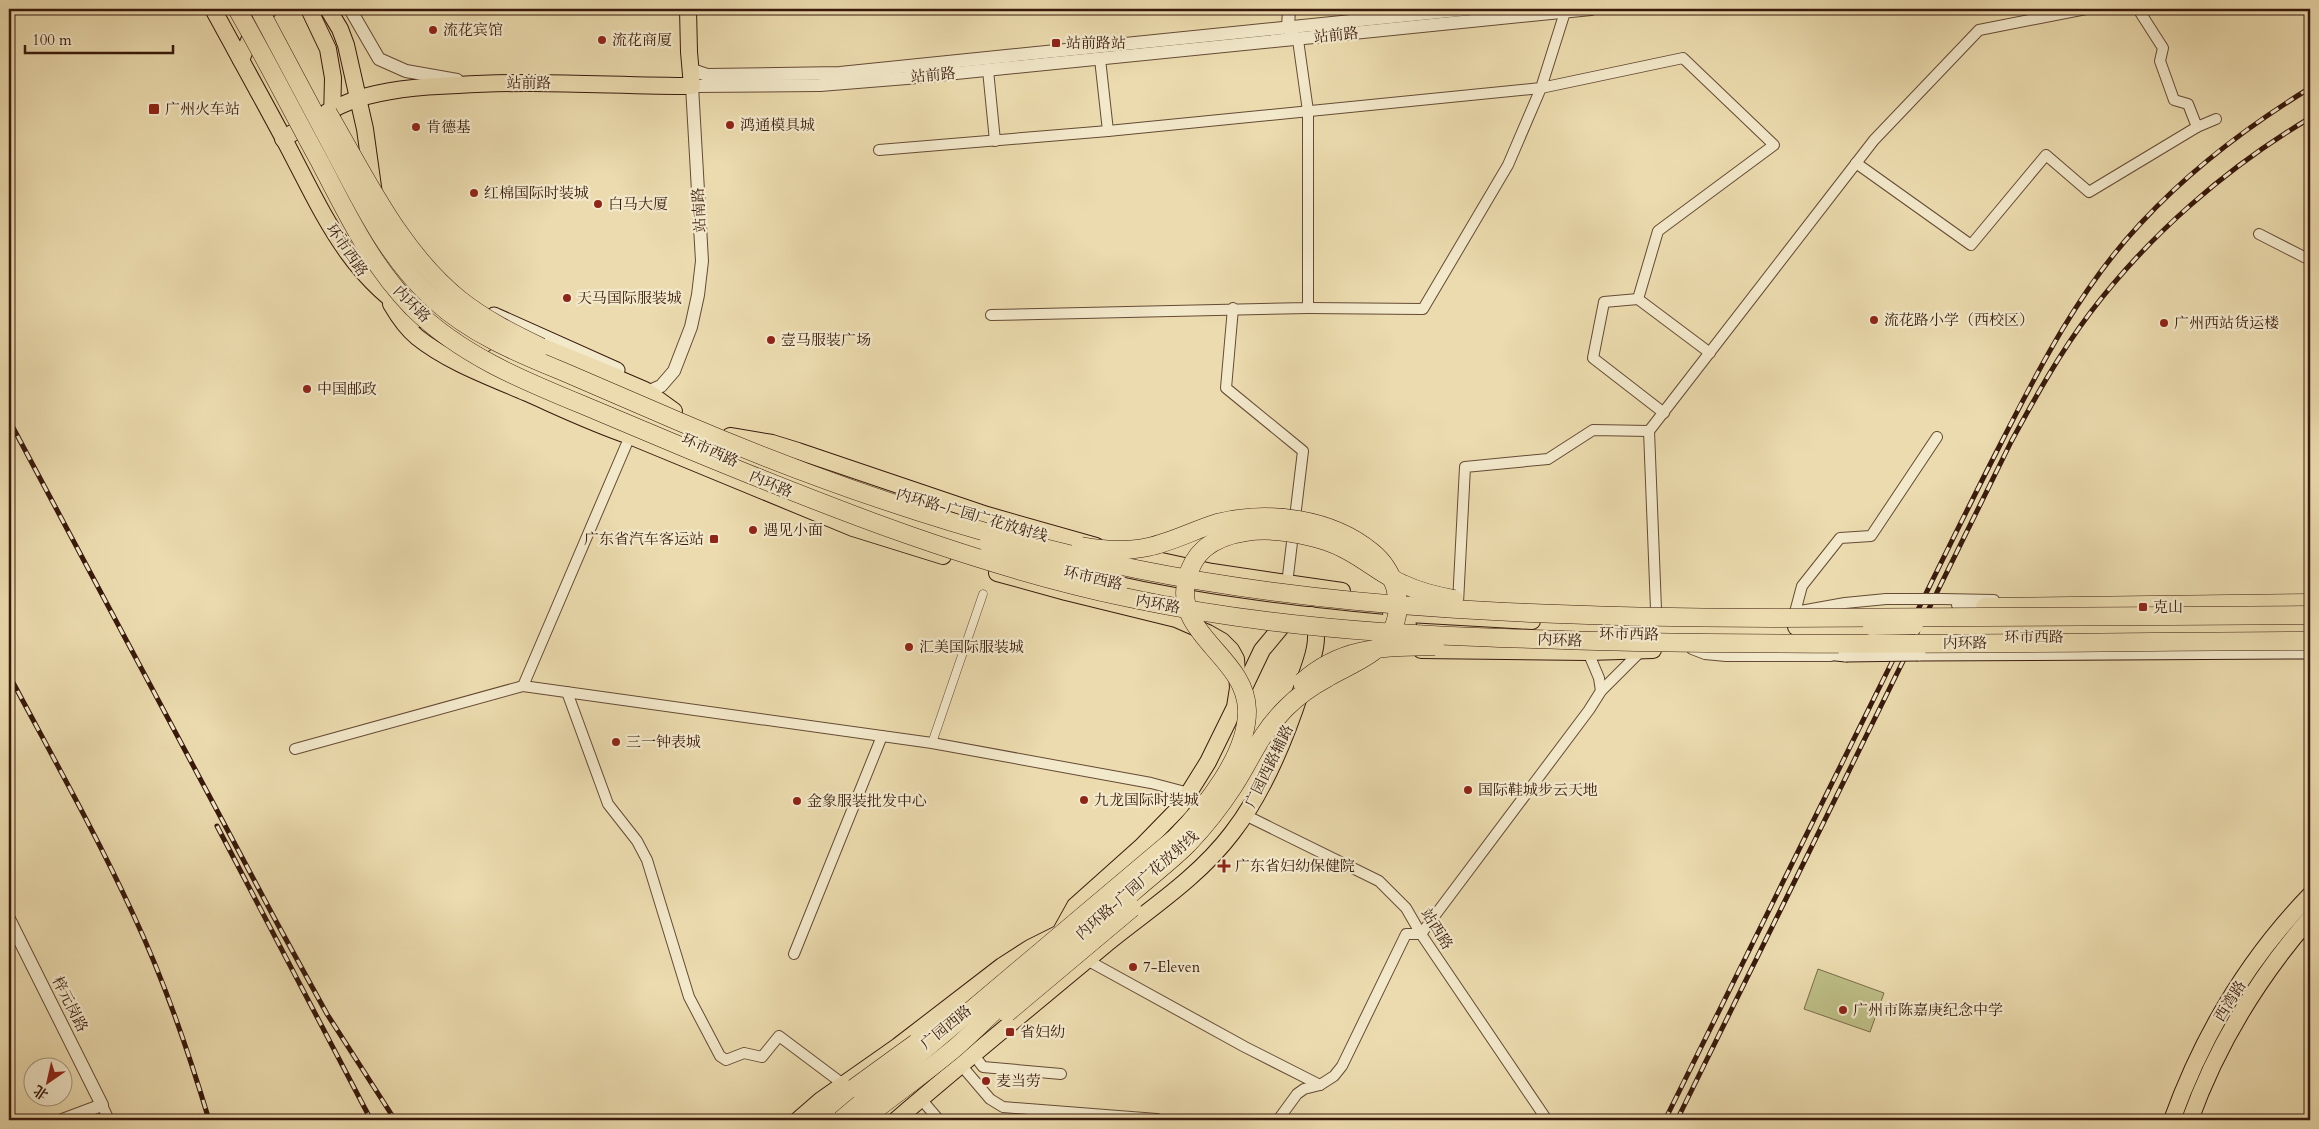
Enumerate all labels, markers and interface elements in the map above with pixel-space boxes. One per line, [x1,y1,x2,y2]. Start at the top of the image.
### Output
place label: 流花宾馆 [443,20,503,40]
scale bar [25,22,172,54]
street label: 站前路 [1313,23,1359,47]
marker: 流花宾馆 [427,24,439,36]
text: 100 m [32,30,72,50]
place label: 流花商厦 [612,30,672,50]
place label: 站前路站 [1066,33,1126,53]
marker: 流花商厦 [596,34,608,46]
marker: 站前路站 [1050,37,1062,49]
street label: 站前路 [910,63,956,87]
street label: 站前路 [506,73,552,93]
place label: 广州火车站 [165,99,240,119]
marker: 广州火车站 [147,102,161,116]
place label: 鸿通模具城 [740,115,815,135]
place label: 肯德基 [426,117,471,137]
marker: 鸿通模具城 [724,119,736,131]
marker: 肯德基 [410,121,422,133]
place label: 红棉国际时装城 [484,183,589,203]
marker: 红棉国际时装城 [468,187,480,199]
street label: 站南路 [688,187,710,233]
place label: 白马大厦 [608,194,668,214]
marker: 白马大厦 [592,198,604,210]
street label: 环市西路 [322,220,372,280]
street label: 内环路 [389,281,435,327]
place label: 天马国际服装城 [577,288,682,308]
marker: 天马国际服装城 [561,292,573,304]
place label: 流花路小学（西校区） [1884,310,2034,330]
place label: 广州西站货运楼 [2174,313,2279,333]
marker: 流花路小学（西校区） [1868,314,1880,326]
marker: 广州西站货运楼 [2158,317,2170,329]
place label: 壹马服装广场 [781,330,871,350]
marker: 壹马服装广场 [765,334,777,346]
place label: 中国邮政 [317,379,377,399]
marker: 中国邮政 [301,383,313,395]
street label: 环市西路 [679,429,741,471]
street label: 内环路 [746,466,796,502]
street label: 内环路-广园广花放射线 [894,484,1050,546]
place label: 遇见小面 [763,520,823,540]
marker: 遇见小面 [747,524,759,536]
place label: 广东省汽车客运站 [584,529,704,549]
marker: 广东省汽车客运站 [708,533,720,545]
street label: 环市西路 [1062,562,1124,594]
street label: 内环路 [1134,590,1182,618]
place label: 克山 [2153,597,2183,617]
marker: 克山 [2137,601,2149,613]
street label: 环市西路 [1599,623,1659,645]
street label: 环市西路 [2004,627,2064,647]
street label: 内环路 [1537,629,1583,651]
street label: 内环路 [1942,633,1988,653]
place label: 汇美国际服装城 [919,637,1024,657]
marker: 汇美国际服装城 [903,641,915,653]
street label: 广园西路辅路 [1240,721,1298,811]
place label: 三一钟表城 [626,732,701,752]
marker: 三一钟表城 [610,736,622,748]
place label: 国际鞋城步云天地 [1478,780,1598,800]
marker: 国际鞋城步云天地 [1462,784,1474,796]
place label: 九龙国际时装城 [1094,790,1199,810]
place label: 金象服装批发中心 [807,791,927,811]
marker: 九龙国际时装城 [1078,794,1090,806]
marker: 金象服装批发中心 [791,795,803,807]
street label: 内环路-广园广花放射线 [1071,826,1203,944]
place label: 广东省妇幼保健院 [1235,856,1355,876]
marker: 广东省妇幼保健院 [1217,859,1231,873]
street label: 站西路 [1417,905,1457,953]
place label: 7-Eleven [1143,957,1201,977]
marker: 7-Eleven [1127,961,1139,973]
street label: 梓元岗路 [47,973,93,1035]
street label: 西湾路 [2210,977,2250,1025]
street label: 广园西路 [916,1000,976,1054]
place label: 广州市陈嘉庚纪念中学 [1853,1000,2003,1020]
marker: 广州市陈嘉庚纪念中学 [1837,1004,1849,1016]
place label: 省妇幼 [1020,1022,1065,1042]
marker: 省妇幼 [1004,1026,1016,1038]
north arrow [22,1056,72,1106]
place label: 麦当劳 [996,1071,1041,1091]
marker: 麦当劳 [980,1075,992,1087]
text: 北 [30,1081,52,1104]

